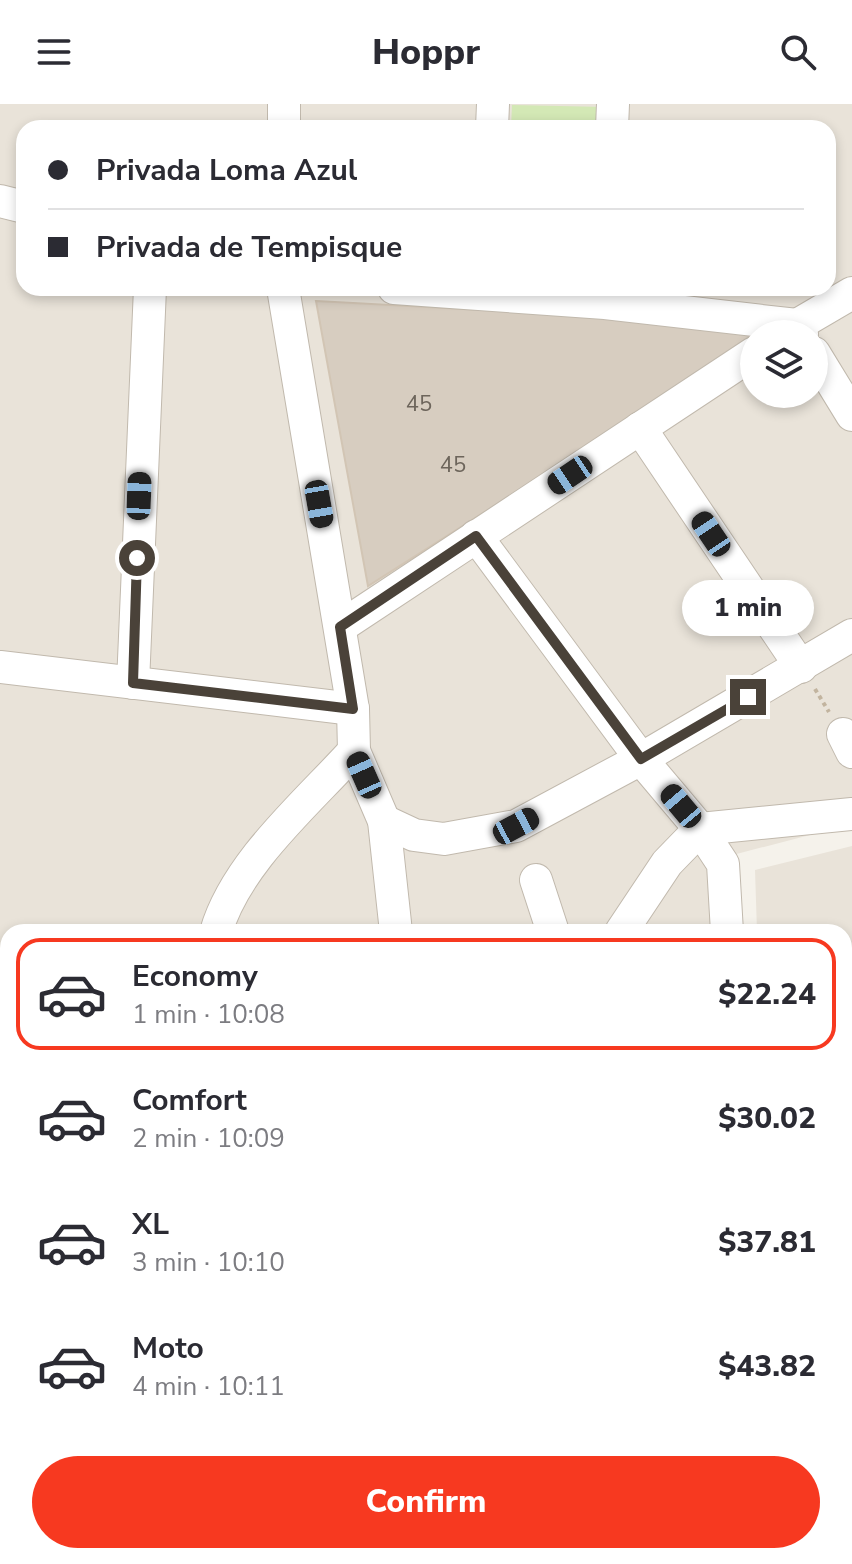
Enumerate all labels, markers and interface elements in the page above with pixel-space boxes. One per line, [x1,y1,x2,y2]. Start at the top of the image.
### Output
text: Hoppr [372,28,480,77]
icon: menu [32,30,76,74]
icon: search [776,30,820,74]
text: Privada Loma Azul [96,150,357,191]
text: Privada de Tempisque [96,227,402,268]
map controls [740,320,828,408]
button: layers [740,320,828,408]
house number: 45 [406,389,432,419]
house number: 45 [440,450,466,480]
car [543,452,597,498]
car [126,472,152,520]
car [303,478,335,530]
car [688,507,734,561]
route start [119,540,155,576]
callout: 1 min [682,581,814,637]
text: 1 min [714,590,782,625]
route end [730,679,766,715]
car [343,748,385,802]
car [656,780,706,832]
car [489,804,543,848]
text: Economy [132,956,258,997]
icon: car [36,958,108,1030]
text: $22.24 [718,974,816,1015]
text: 1 min · 10:08 [132,997,285,1032]
text: Comfort [132,1080,247,1121]
icon: car [36,1082,108,1154]
text: $30.02 [718,1098,816,1139]
text: 2 min · 10:09 [132,1121,285,1156]
text: XL [132,1204,169,1245]
icon: car [36,1206,108,1278]
text: $37.81 [718,1222,816,1263]
text: 3 min · 10:10 [132,1245,285,1280]
text: Moto [132,1328,204,1369]
icon: car [36,1330,108,1402]
text: $43.82 [718,1346,816,1387]
text: 4 min · 10:11 [132,1369,285,1404]
button: Confirm [32,1456,820,1548]

